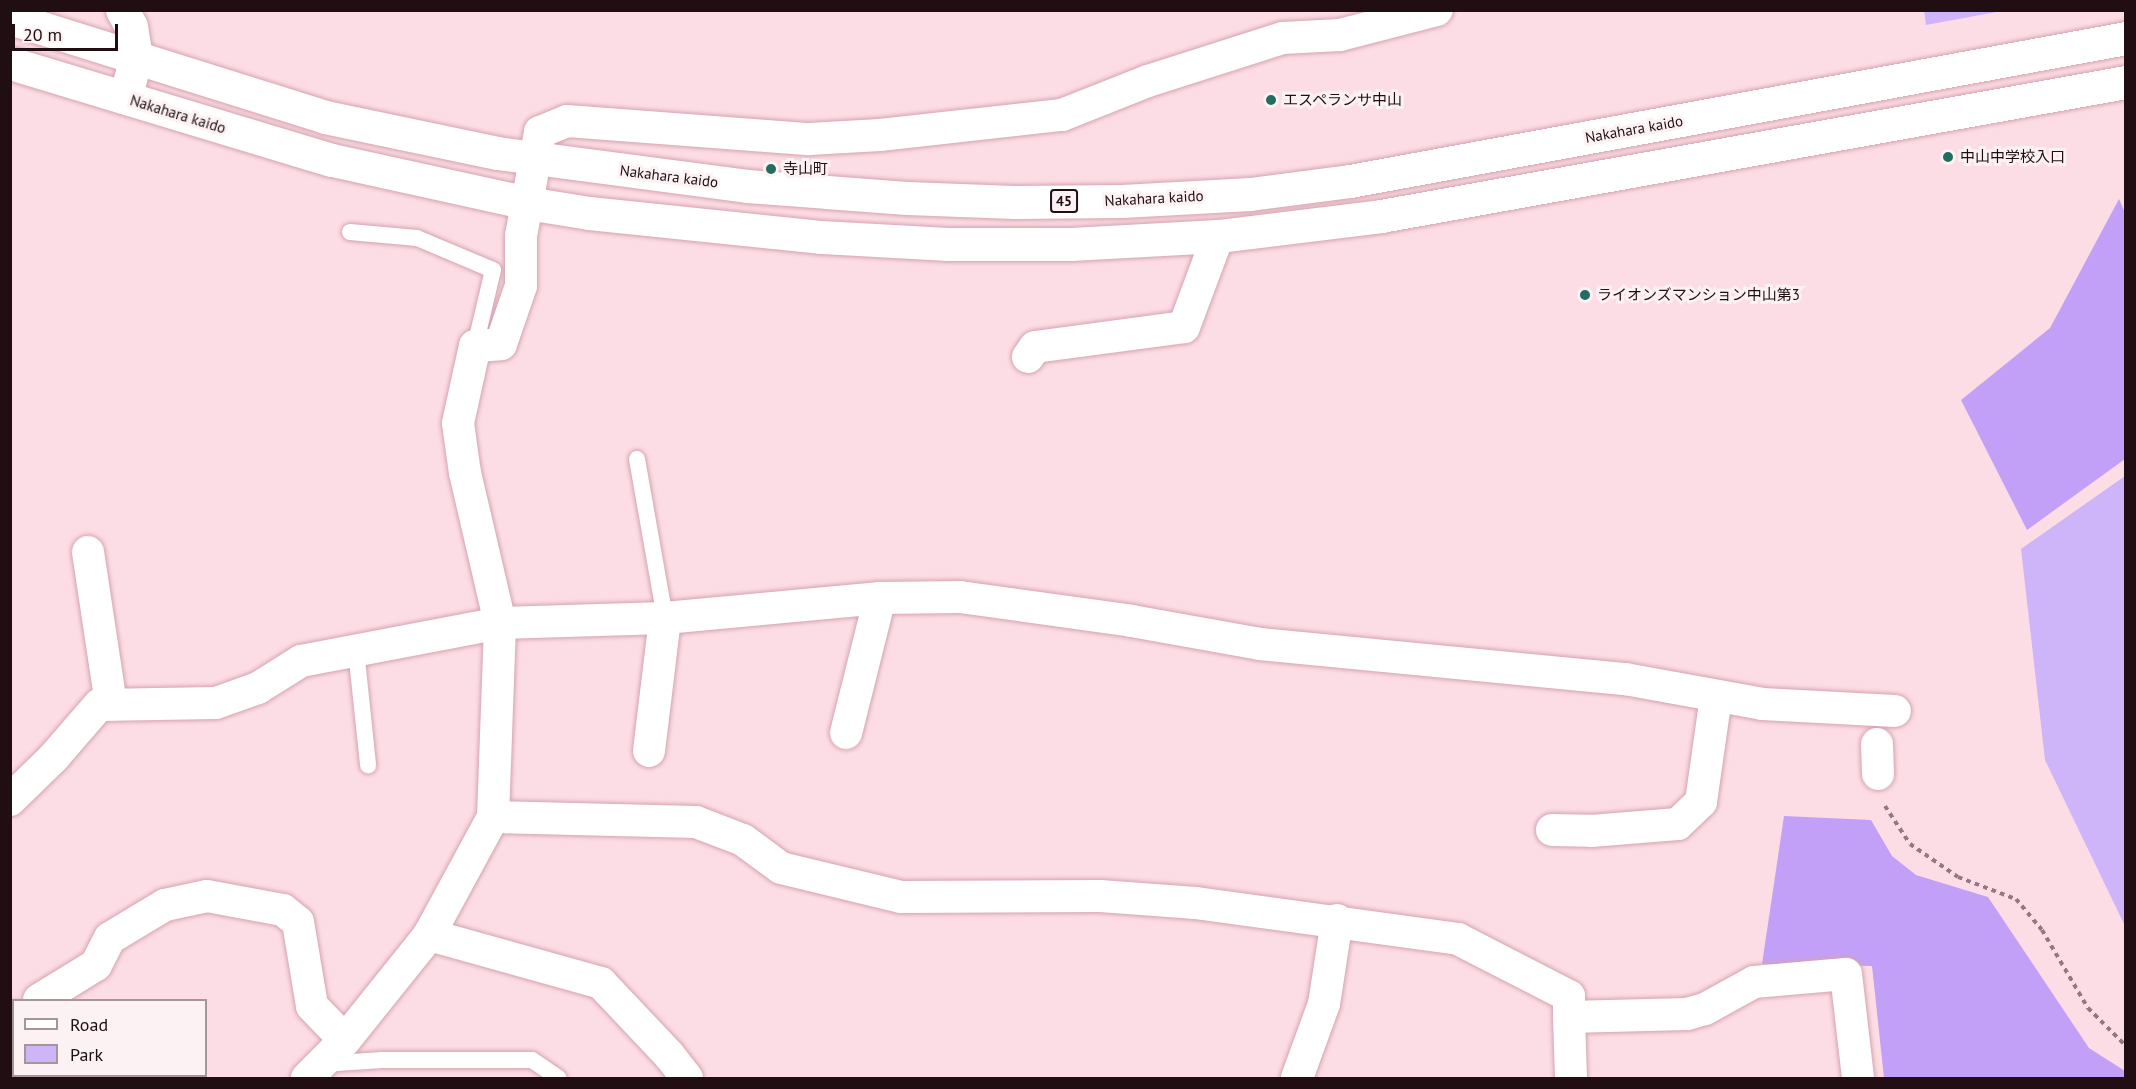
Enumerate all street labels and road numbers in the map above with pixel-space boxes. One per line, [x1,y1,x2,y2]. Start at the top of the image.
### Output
street label: Nakahara kaido [128,91,228,137]
street label: Nakahara kaido [1584,112,1684,146]
street label: Nakahara kaido [619,161,719,191]
street label: Nakahara kaido [1104,186,1204,210]
road number: 45 [1049,190,1079,212]

